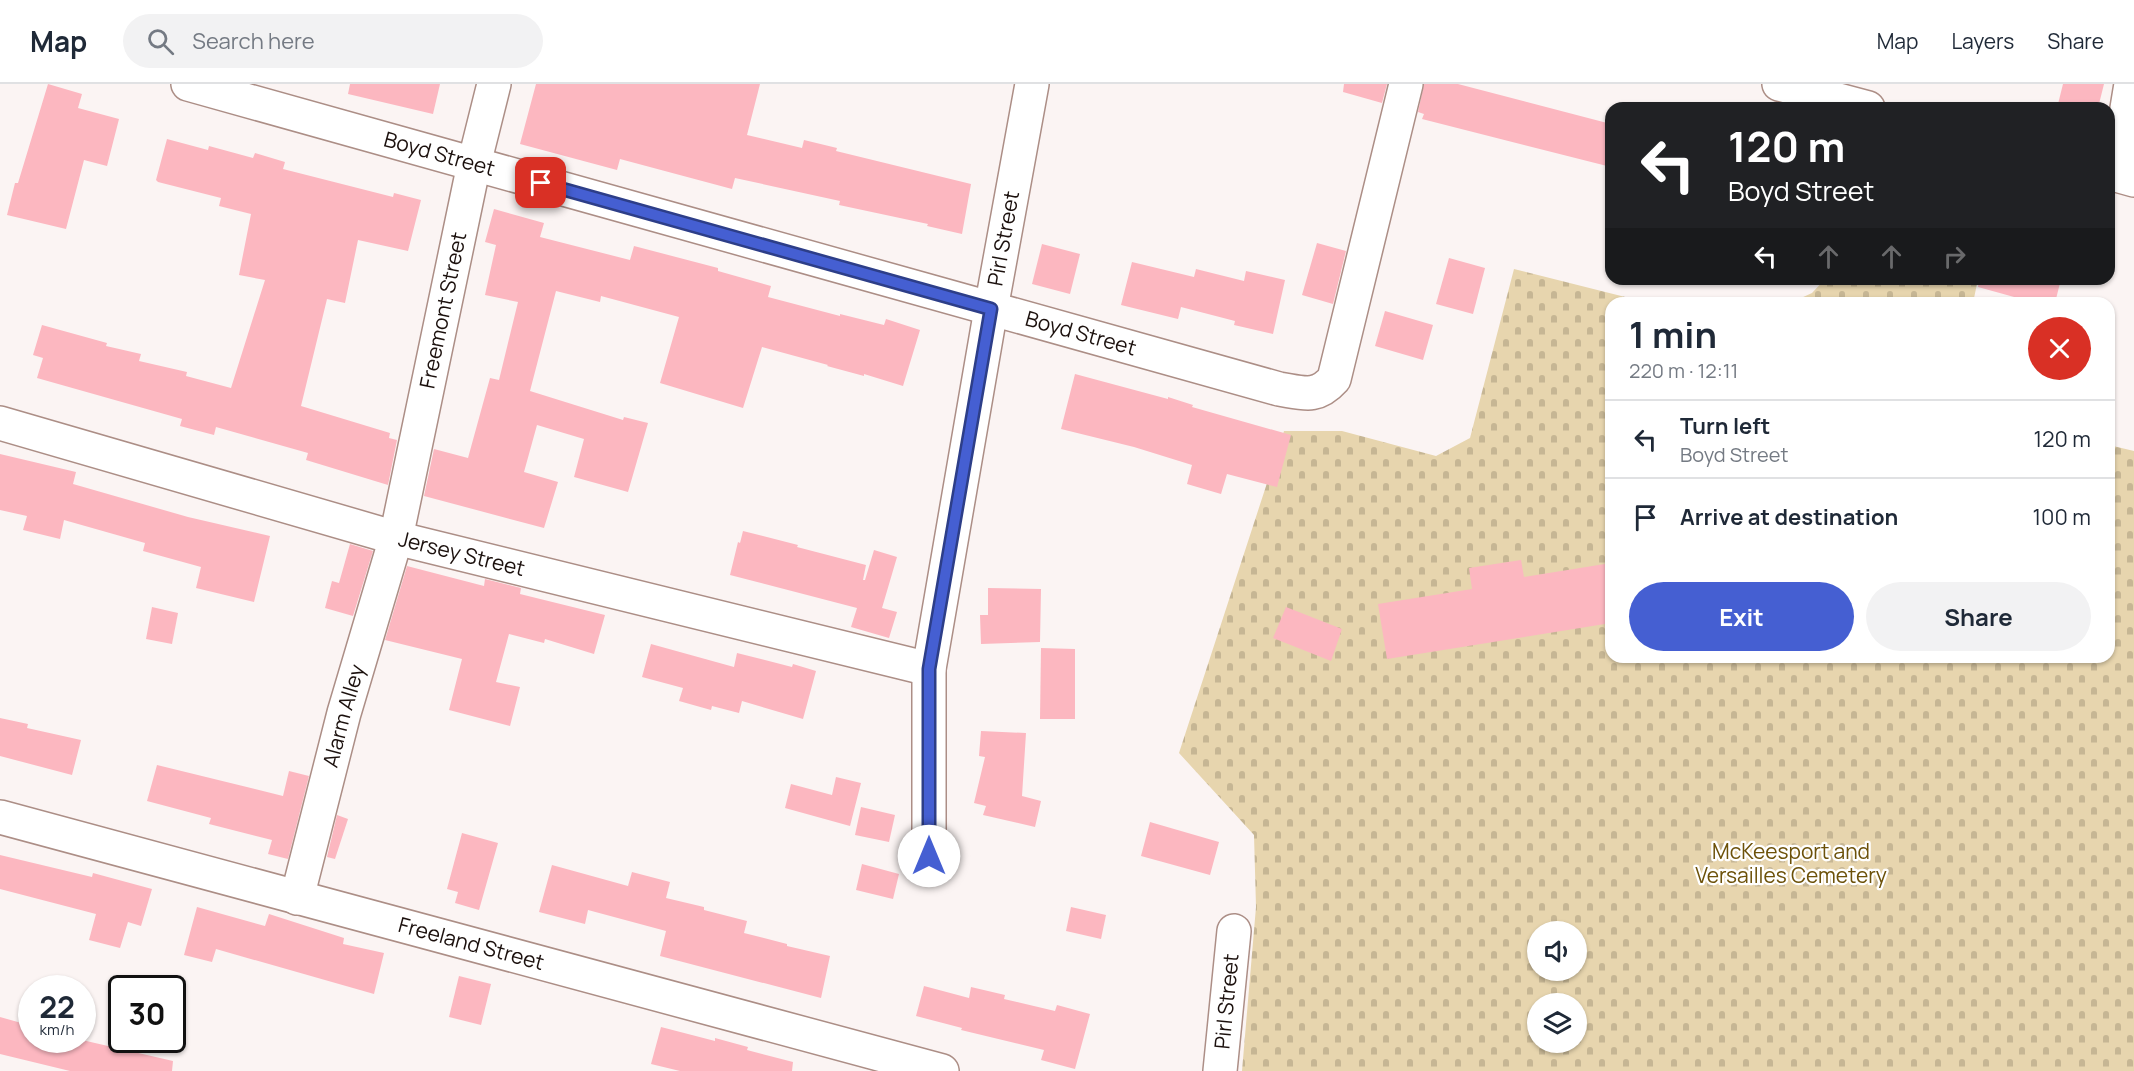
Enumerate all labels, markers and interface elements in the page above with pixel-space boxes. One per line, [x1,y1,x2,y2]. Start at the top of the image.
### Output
search box [123,14,543,68]
text: Map [30,22,87,60]
icon: search [144,25,177,58]
text: Search here [192,26,315,56]
text: Map [1877,27,1918,55]
text: Layers [1951,27,2014,55]
text: Share [2047,27,2104,55]
text: 120 m [1728,117,1845,175]
street label: Boyd Street [381,124,498,182]
icon: left [1629,126,1707,204]
pin [515,157,566,208]
icon: arrive [524,166,557,199]
text: Boyd Street [1728,172,1874,209]
street label: Pirl Street [980,189,1025,288]
street label: Freemont Street [413,229,472,391]
icon: left [1749,240,1782,273]
icon: ahead [1812,240,1845,273]
icon: ahead [1875,240,1908,273]
icon: right [1938,240,1971,273]
street label: Boyd Street [1022,304,1140,361]
text: 1 min [1629,310,1717,359]
button: close [2028,317,2091,380]
text: 220 m · 12:11 [1629,357,1738,384]
text: Turn left [1680,411,1770,441]
icon: left [1629,423,1662,456]
text: 120 m [2033,424,2091,454]
text: Boyd Street [1680,441,1788,468]
icon: arrive [1629,501,1662,534]
text: Arrive at destination [1680,502,1898,532]
text: 100 m [2033,502,2091,532]
street label: Jersey Street [396,524,528,582]
button: Exit [1629,582,1854,651]
button: Share [1866,582,2091,651]
street label: Alarm Alley [316,661,371,770]
position arrow [897,824,961,888]
park label: McKeesport and Versailles Cemetery [1695,837,1887,889]
street label: Freeland Street [395,910,547,976]
map controls [1527,921,1587,1053]
button: sound [1527,921,1587,981]
street label: Pirl Street [1207,952,1245,1050]
speed limit sign: 30 [108,975,186,1053]
text: 22 [39,986,75,1027]
button: layers [1527,993,1587,1053]
text: km/h [40,1019,74,1040]

